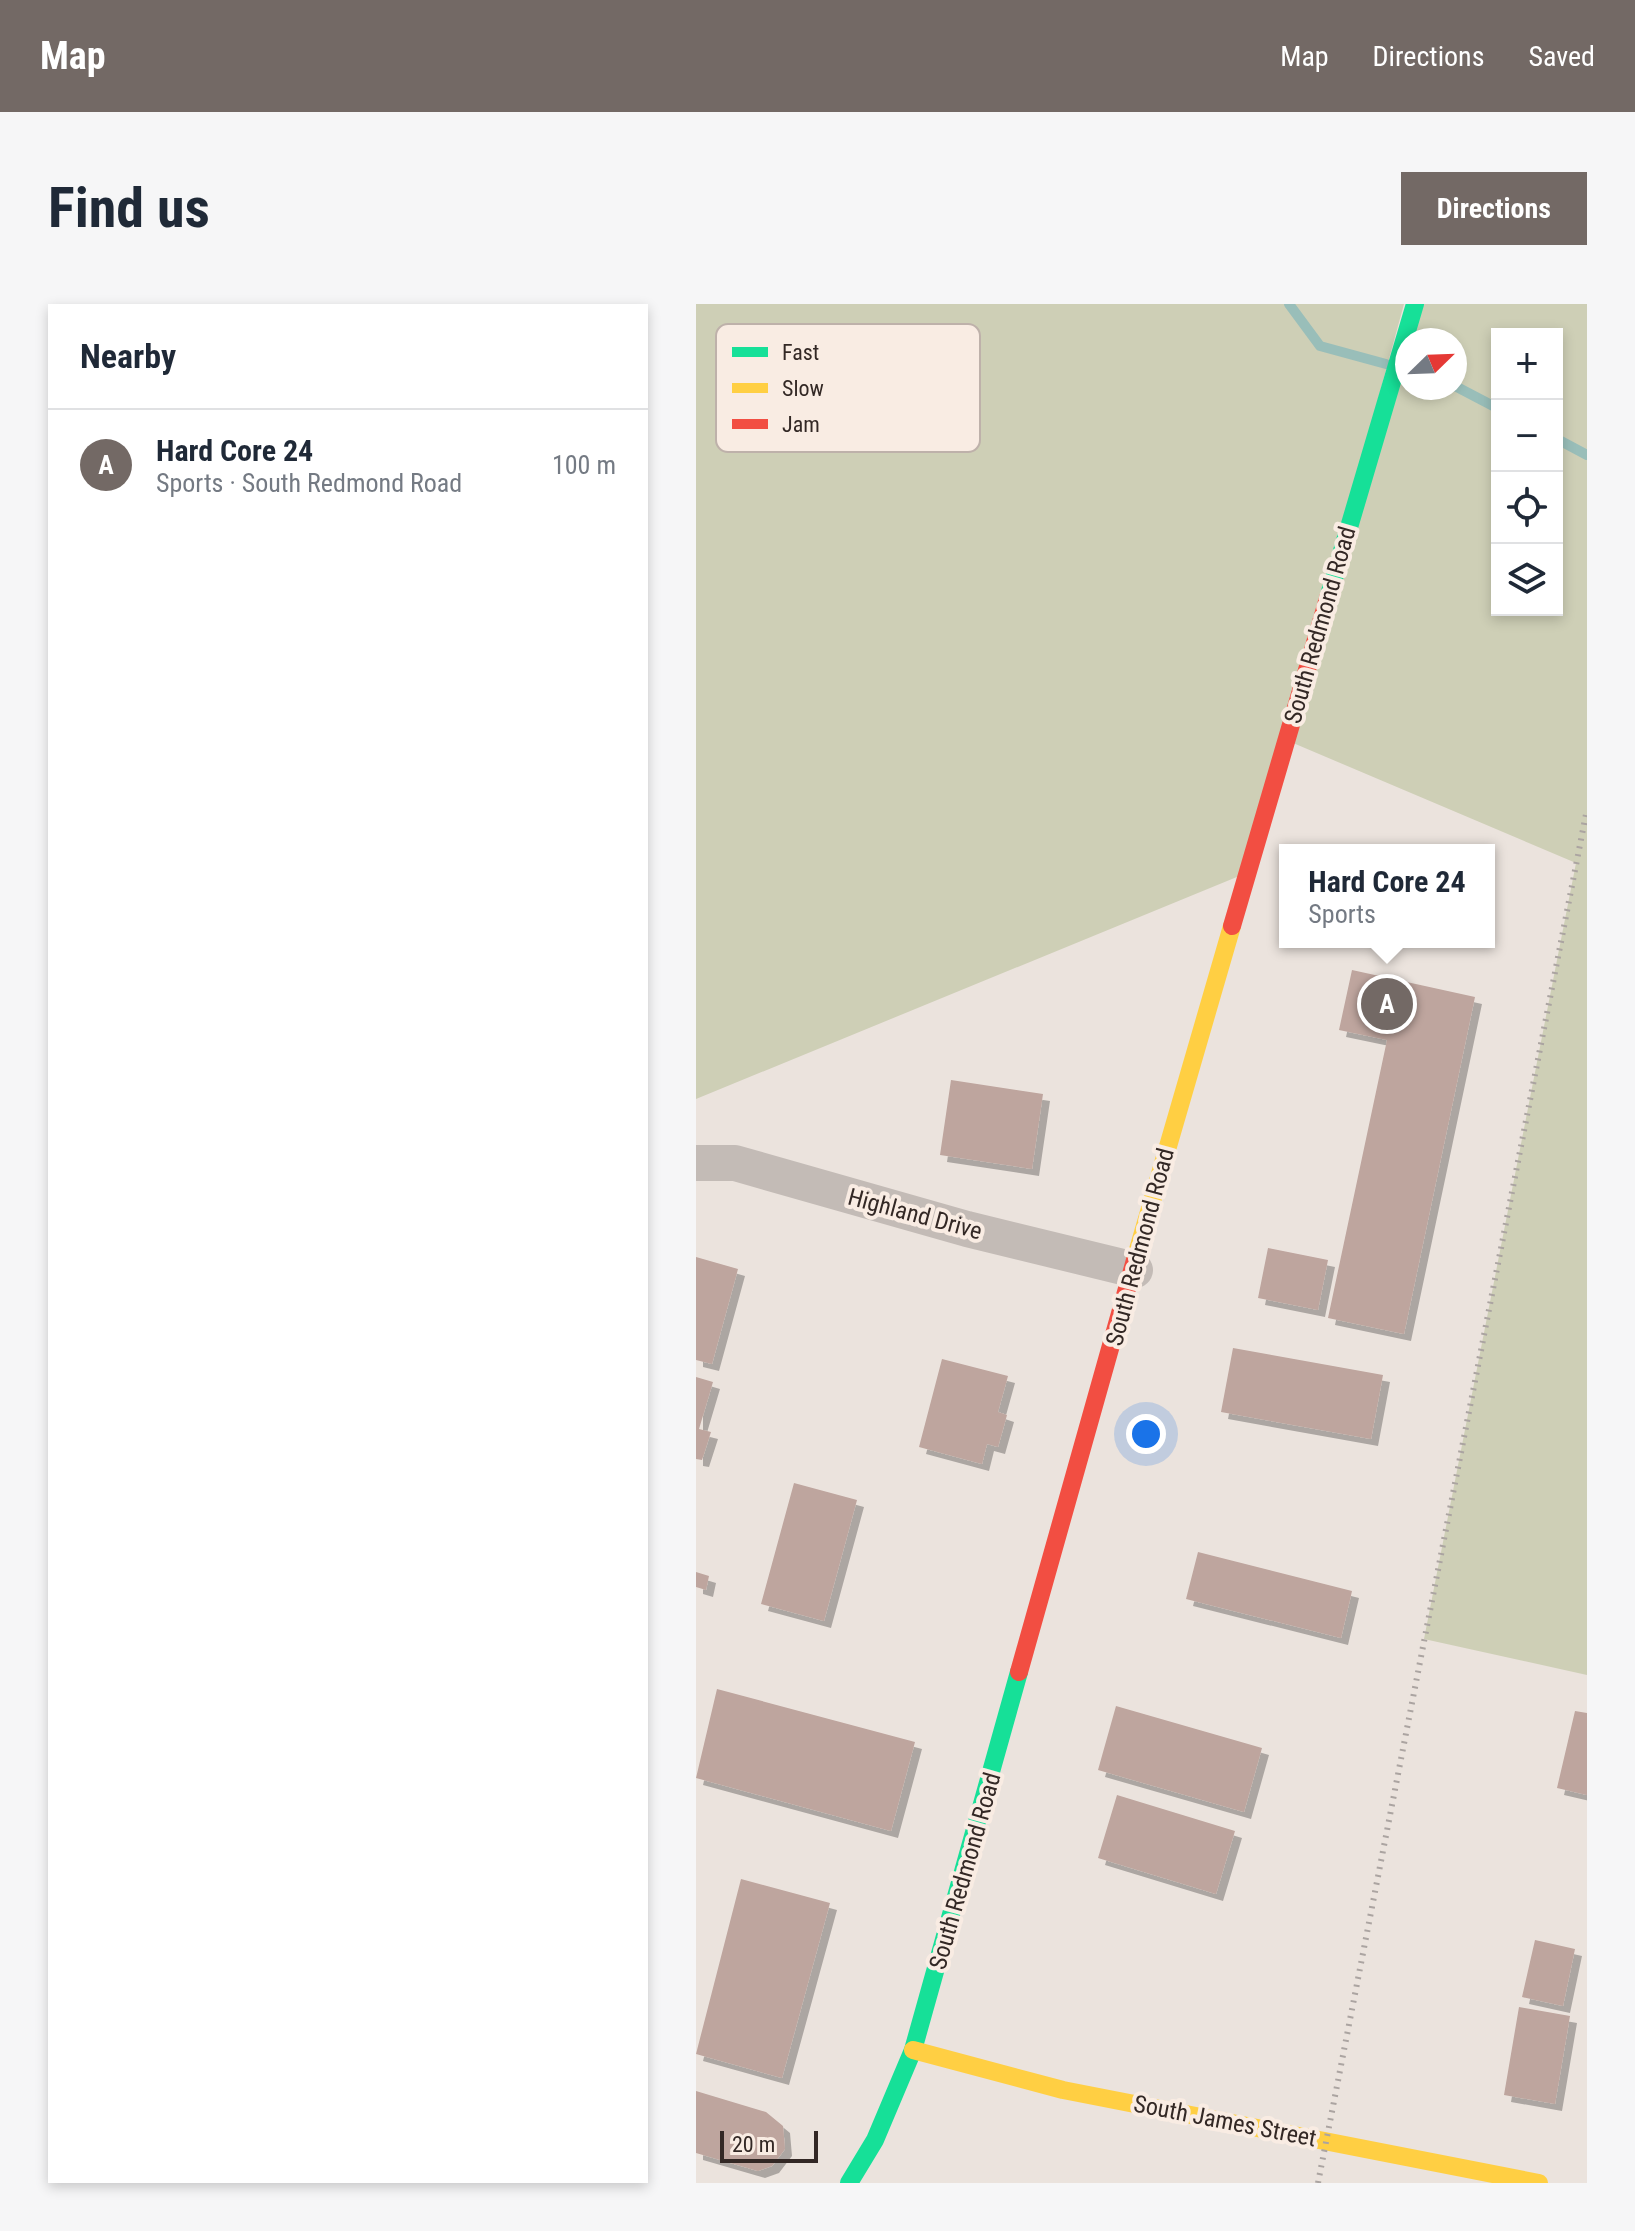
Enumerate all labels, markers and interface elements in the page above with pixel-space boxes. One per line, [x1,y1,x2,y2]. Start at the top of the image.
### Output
text: Map [40,34,106,78]
text: Map [1280,40,1329,73]
text: Directions [1373,40,1484,73]
text: Saved [1528,40,1595,73]
button: Directions [1401,172,1587,245]
text: Find us [48,175,210,241]
legend [716,324,980,452]
north arrow [1395,328,1467,400]
map controls [1491,328,1563,616]
button: + [1491,328,1563,400]
text: Nearby [80,336,176,376]
text: Fast [782,340,819,365]
text: Slow [782,376,824,401]
button: − [1491,400,1563,472]
text: Jam [782,412,820,437]
text: Hard Core 24 [156,433,313,468]
text: A [98,450,114,480]
text: 100 m [552,450,616,480]
text: Sports · South Redmond Road [156,468,462,498]
button: locate [1491,472,1563,544]
street label: South Redmond Road [1278,523,1362,727]
button: layers [1491,544,1563,616]
popup [1279,844,1495,948]
text: Hard Core 24 [1308,864,1466,899]
text: Sports [1308,899,1376,929]
pin: A [1361,974,1413,1034]
street label: South Redmond Road [1100,1145,1180,1349]
street label: Highland Drive [845,1183,985,1245]
your location [1126,1414,1166,1454]
street label: South Redmond Road [923,1769,1007,1973]
street label: South James Street [1131,2090,1319,2152]
scale bar [720,2127,818,2163]
text: 20 m [732,2132,775,2157]

